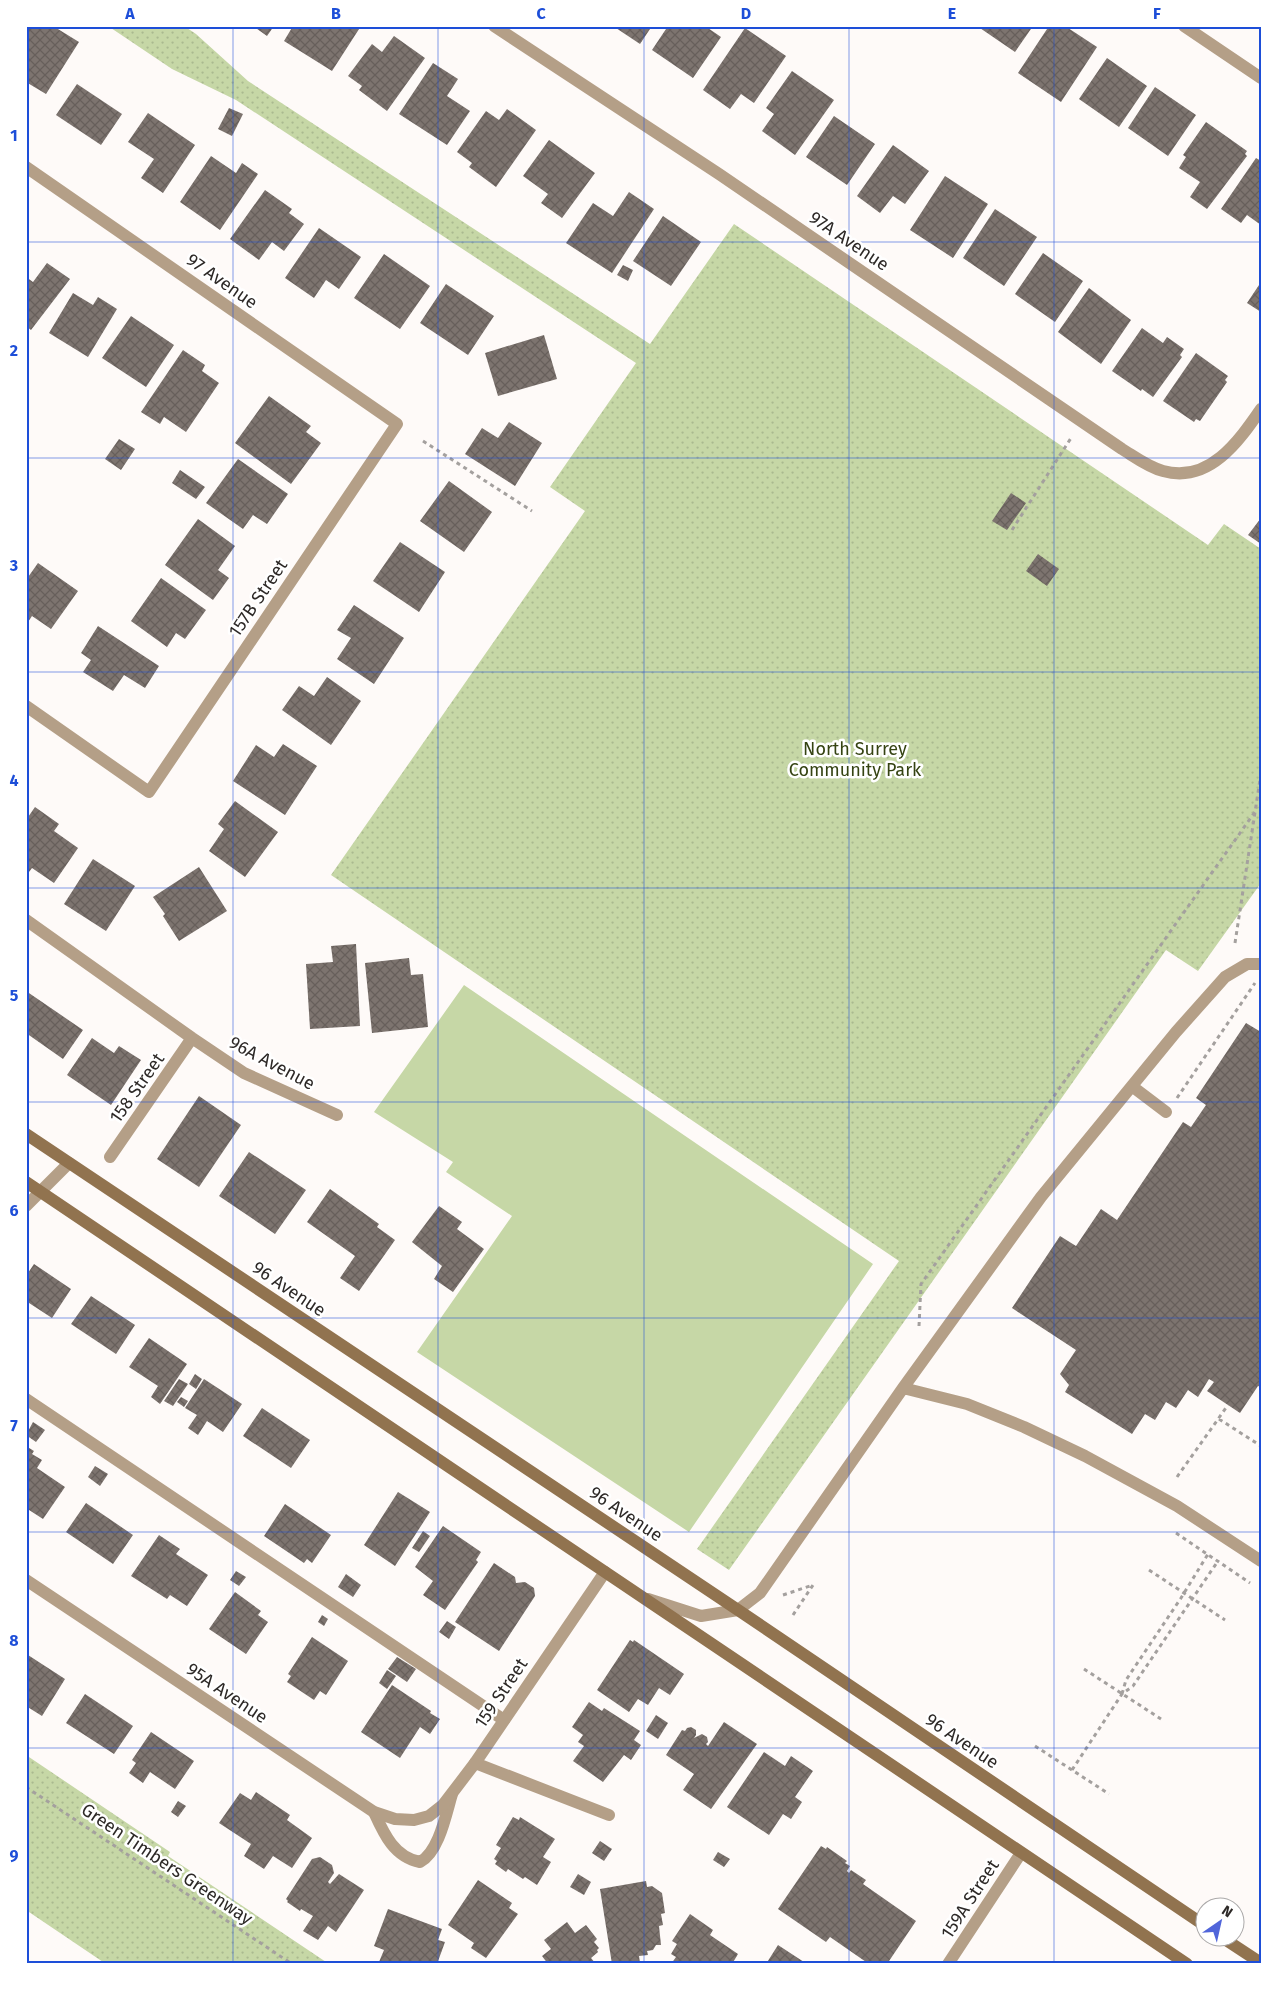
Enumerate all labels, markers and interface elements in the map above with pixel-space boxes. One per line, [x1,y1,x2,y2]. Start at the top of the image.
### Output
text: A [124,4,135,23]
text: B [331,4,341,23]
text: C [536,4,546,23]
text: D [741,4,751,23]
text: E [948,4,956,23]
text: F [1153,4,1161,23]
text: 1 [10,126,18,145]
street label: 97A Avenue [805,206,893,276]
street label: 97 Avenue [182,249,262,313]
text: 2 [10,341,18,360]
street label: 157B Street [224,555,292,641]
text: 3 [9,556,18,575]
park label: North Surrey Community Park [789,738,922,781]
text: 4 [9,771,19,790]
text: 5 [10,986,19,1005]
street label: 96A Avenue [225,1031,319,1095]
street label: 158 Street [105,1048,169,1127]
text: 6 [9,1201,19,1220]
street label: 96 Avenue [248,1257,330,1321]
text: 7 [10,1416,18,1435]
street label: 96 Avenue [585,1482,667,1546]
text: 8 [9,1631,19,1650]
street label: 159 Street [470,1653,533,1732]
street label: 95A Avenue [182,1658,272,1728]
street label: 96 Avenue [921,1709,1003,1773]
street label: Green Timbers Greenway [77,1798,257,1930]
text: 9 [10,1846,19,1865]
street label: 159A Street [936,1855,1004,1943]
north arrow [1194,1898,1244,1948]
text: N [1218,1902,1236,1921]

